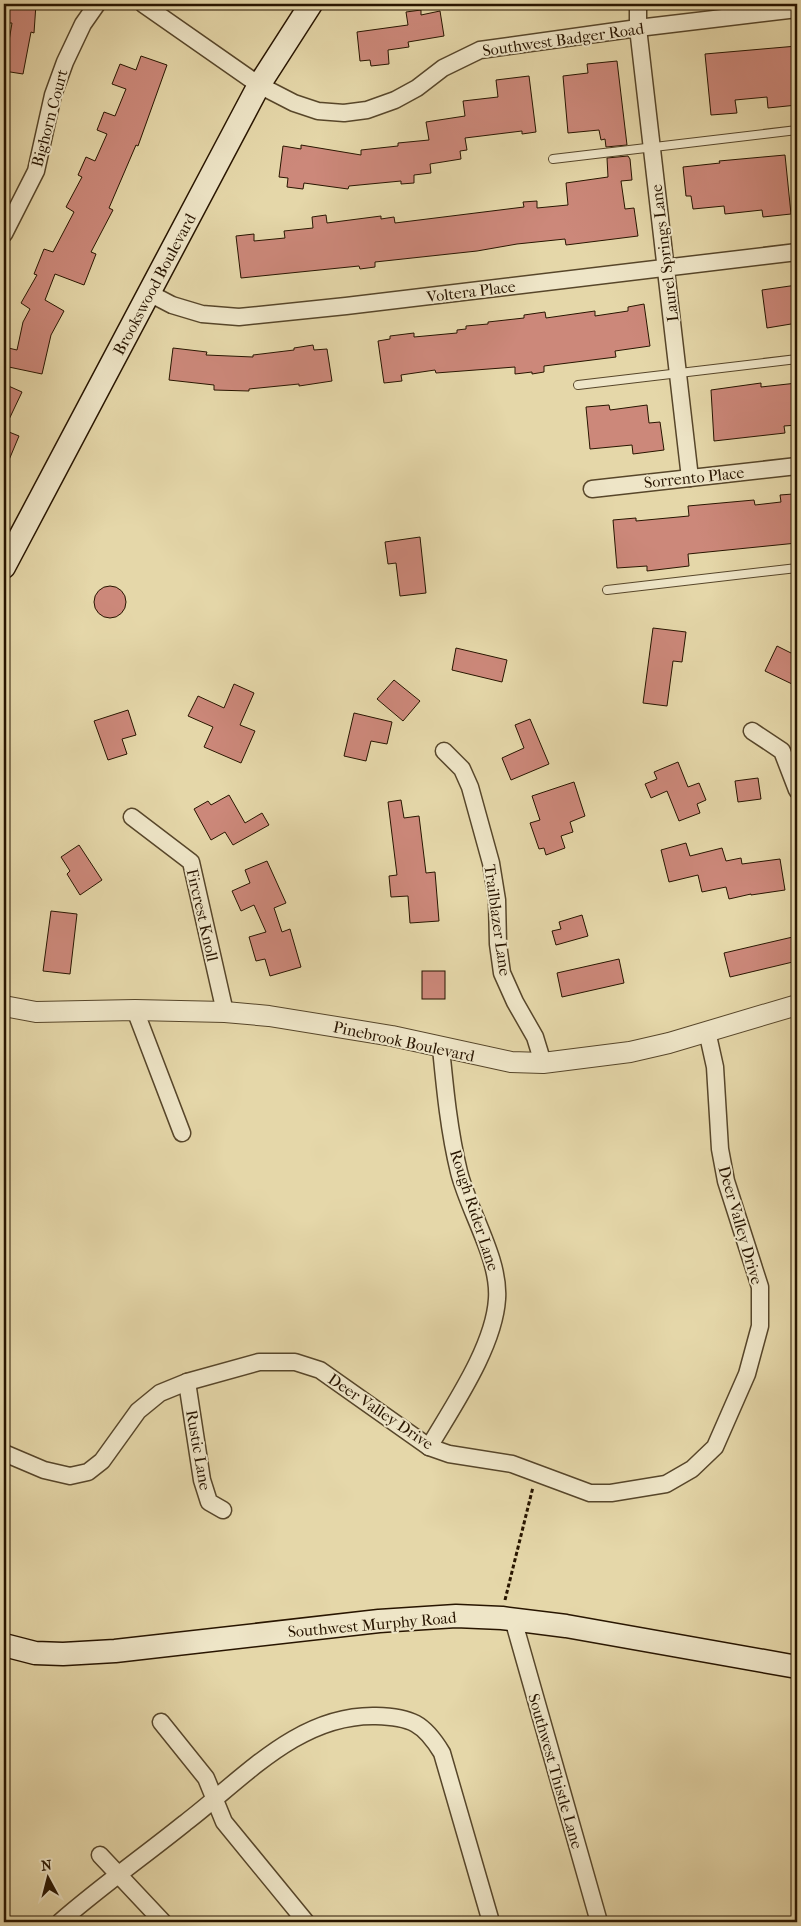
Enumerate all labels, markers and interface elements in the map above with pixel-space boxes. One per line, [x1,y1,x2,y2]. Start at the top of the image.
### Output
street label: Southwest Badger Road [481,19,645,60]
street label: Bighorn Court [27,67,72,169]
street label: Laurel Springs Lane [647,183,682,323]
street label: Brookswood Boulevard [109,210,200,358]
street label: Voltera Place [424,277,517,307]
street label: Sorrento Place [643,463,745,492]
street label: Trailblazer Lane [480,863,515,977]
street label: Fircrest Knoll [183,867,223,964]
street label: Pinebrook Boulevard [331,1017,477,1066]
street label: Rough Rider Lane [446,1147,503,1273]
street label: Deer Valley Drive [715,1164,767,1287]
street label: Deer Valley Drive [325,1369,437,1454]
street label: Rustic Lane [182,1408,215,1492]
street label: Southwest Murphy Road [287,1608,458,1641]
street label: Southwest Thistle Lane [524,1691,587,1851]
north arrow [22,1854,72,1904]
text: N [40,1856,53,1875]

